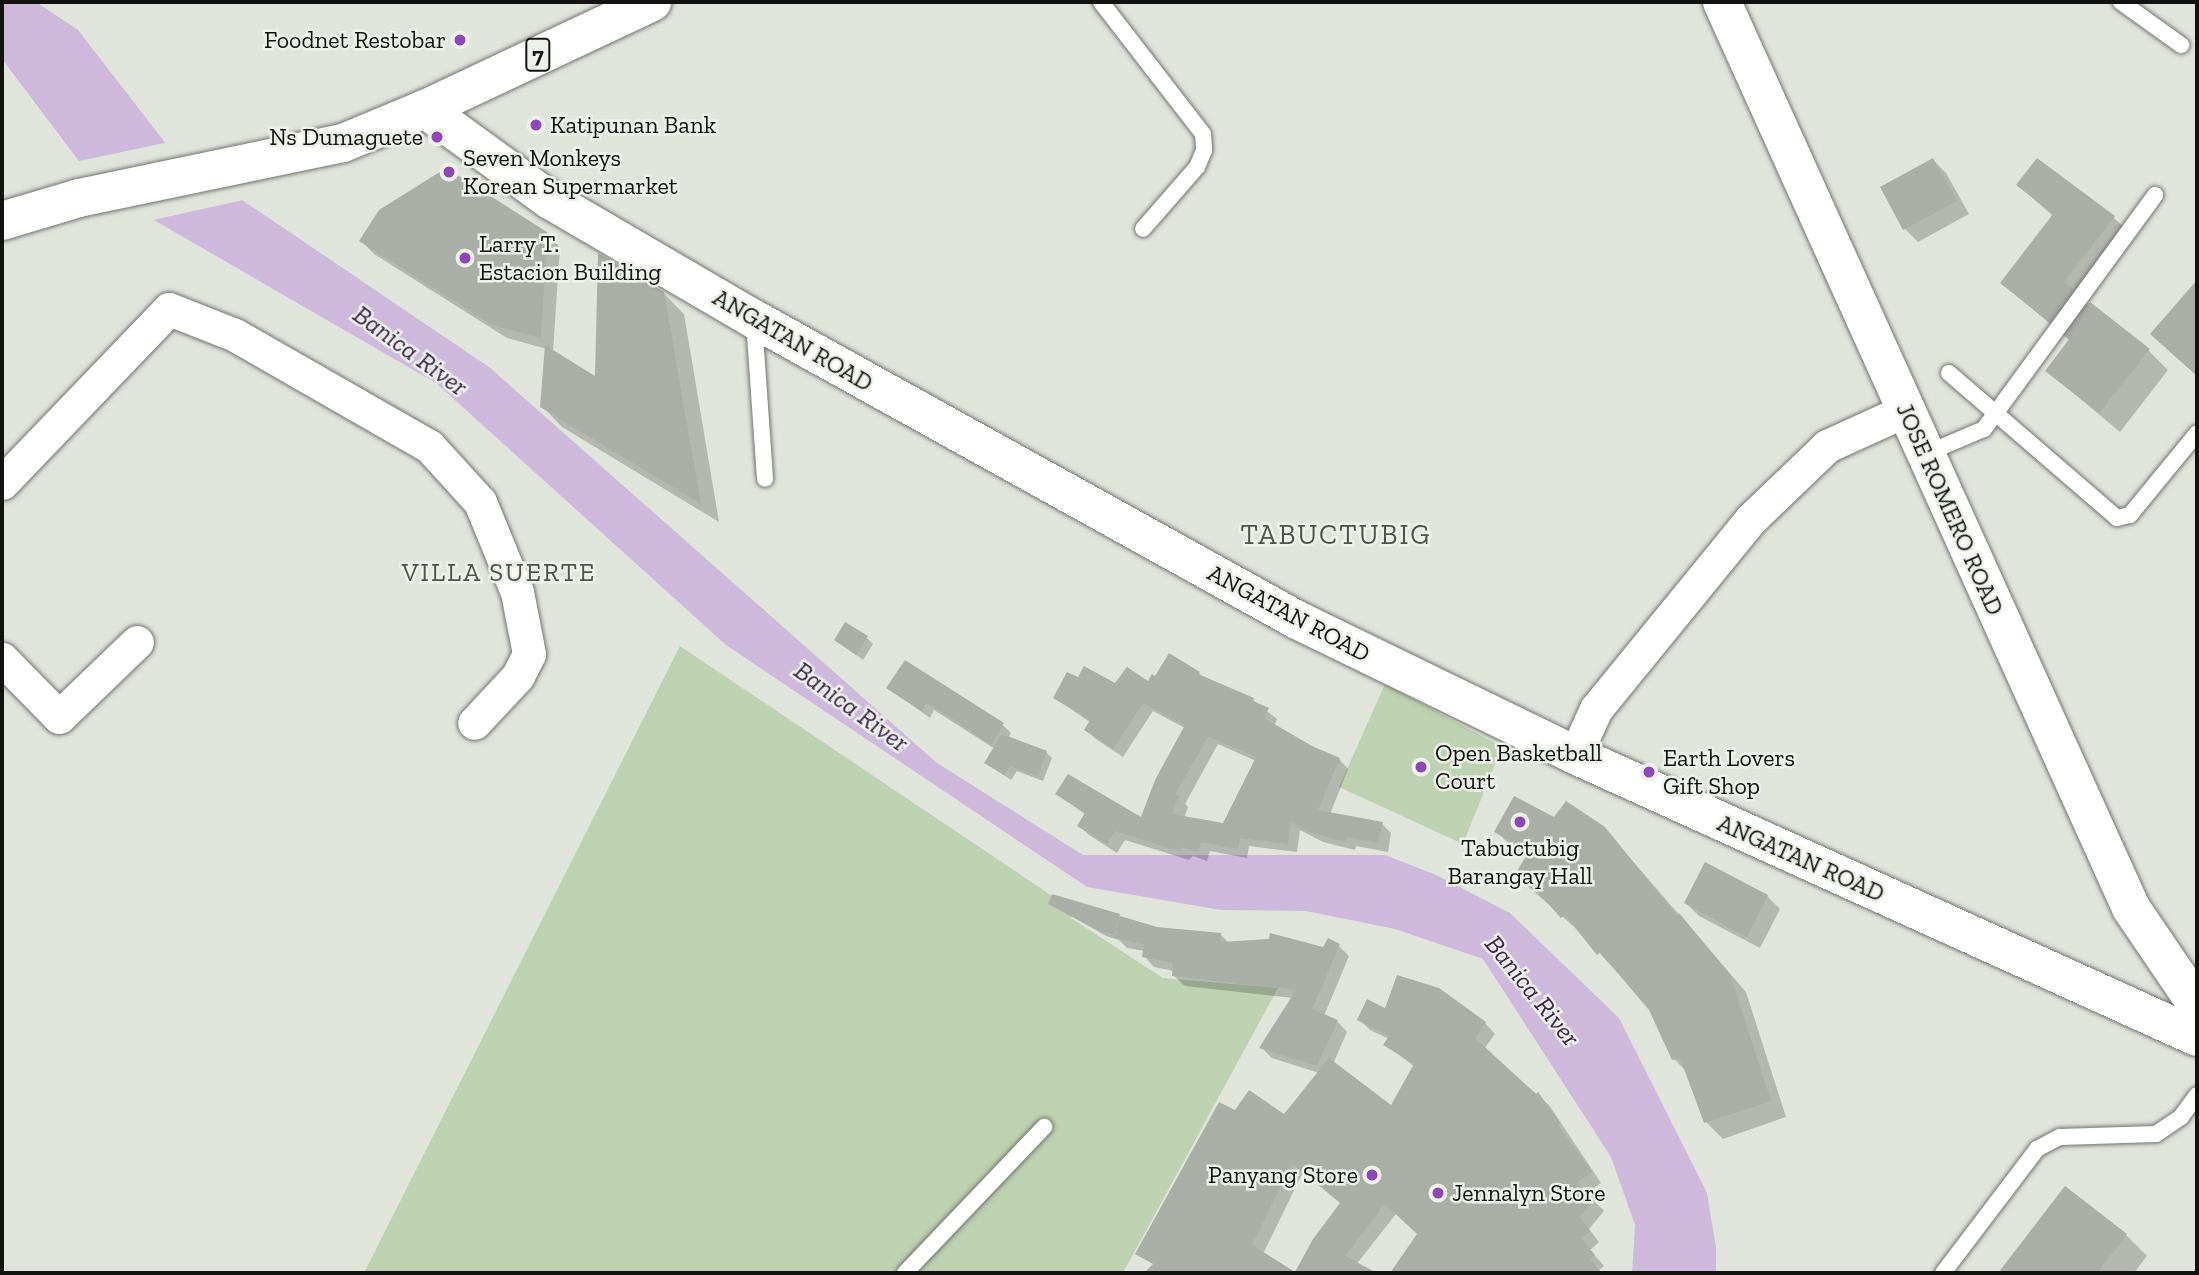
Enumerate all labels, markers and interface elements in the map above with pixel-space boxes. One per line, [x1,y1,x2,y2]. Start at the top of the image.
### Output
place label: Foodnet Restobar [264,26,446,54]
marker: Foodnet Restobar [452,32,468,48]
road number: 7 [524,36,552,74]
place label: Katipunan Bank [550,111,716,139]
marker: Katipunan Bank [528,117,544,133]
place label: Ns Dumaguete [269,123,423,151]
marker: Ns Dumaguete [429,129,445,145]
place label: Seven Monkeys Korean Supermarket [463,144,678,200]
marker: Seven Monkeys Korean Supermarket [441,164,457,180]
place label: Larry T. Estacion Building [479,230,661,286]
marker: Larry T. Estacion Building [457,250,473,266]
street label: ANGATAN ROAD [708,283,878,397]
water label: Banica River [347,299,473,403]
street label: JOSE ROMERO ROAD [1890,398,2010,620]
district label: TABUCTUBIG [1242,518,1430,552]
district label: VILLA SUERTE [403,557,595,589]
street label: ANGATAN ROAD [1203,558,1375,668]
water label: Banica River [788,655,914,759]
place label: Open Basketball Court [1435,739,1602,795]
place label: Earth Lovers Gift Shop [1663,744,1795,800]
marker: Open Basketball Court [1413,759,1429,775]
marker: Earth Lovers Gift Shop [1641,764,1657,780]
street label: ANGATAN ROAD [1713,808,1889,908]
marker: Tabuctubig Barangay Hall [1512,814,1528,830]
place label: Tabuctubig Barangay Hall [1447,834,1593,890]
water label: Banica River [1478,929,1586,1053]
place label: Panyang Store [1208,1161,1358,1189]
marker: Panyang Store [1364,1167,1380,1183]
place label: Jennalyn Store [1452,1179,1606,1207]
marker: Jennalyn Store [1430,1185,1446,1201]

